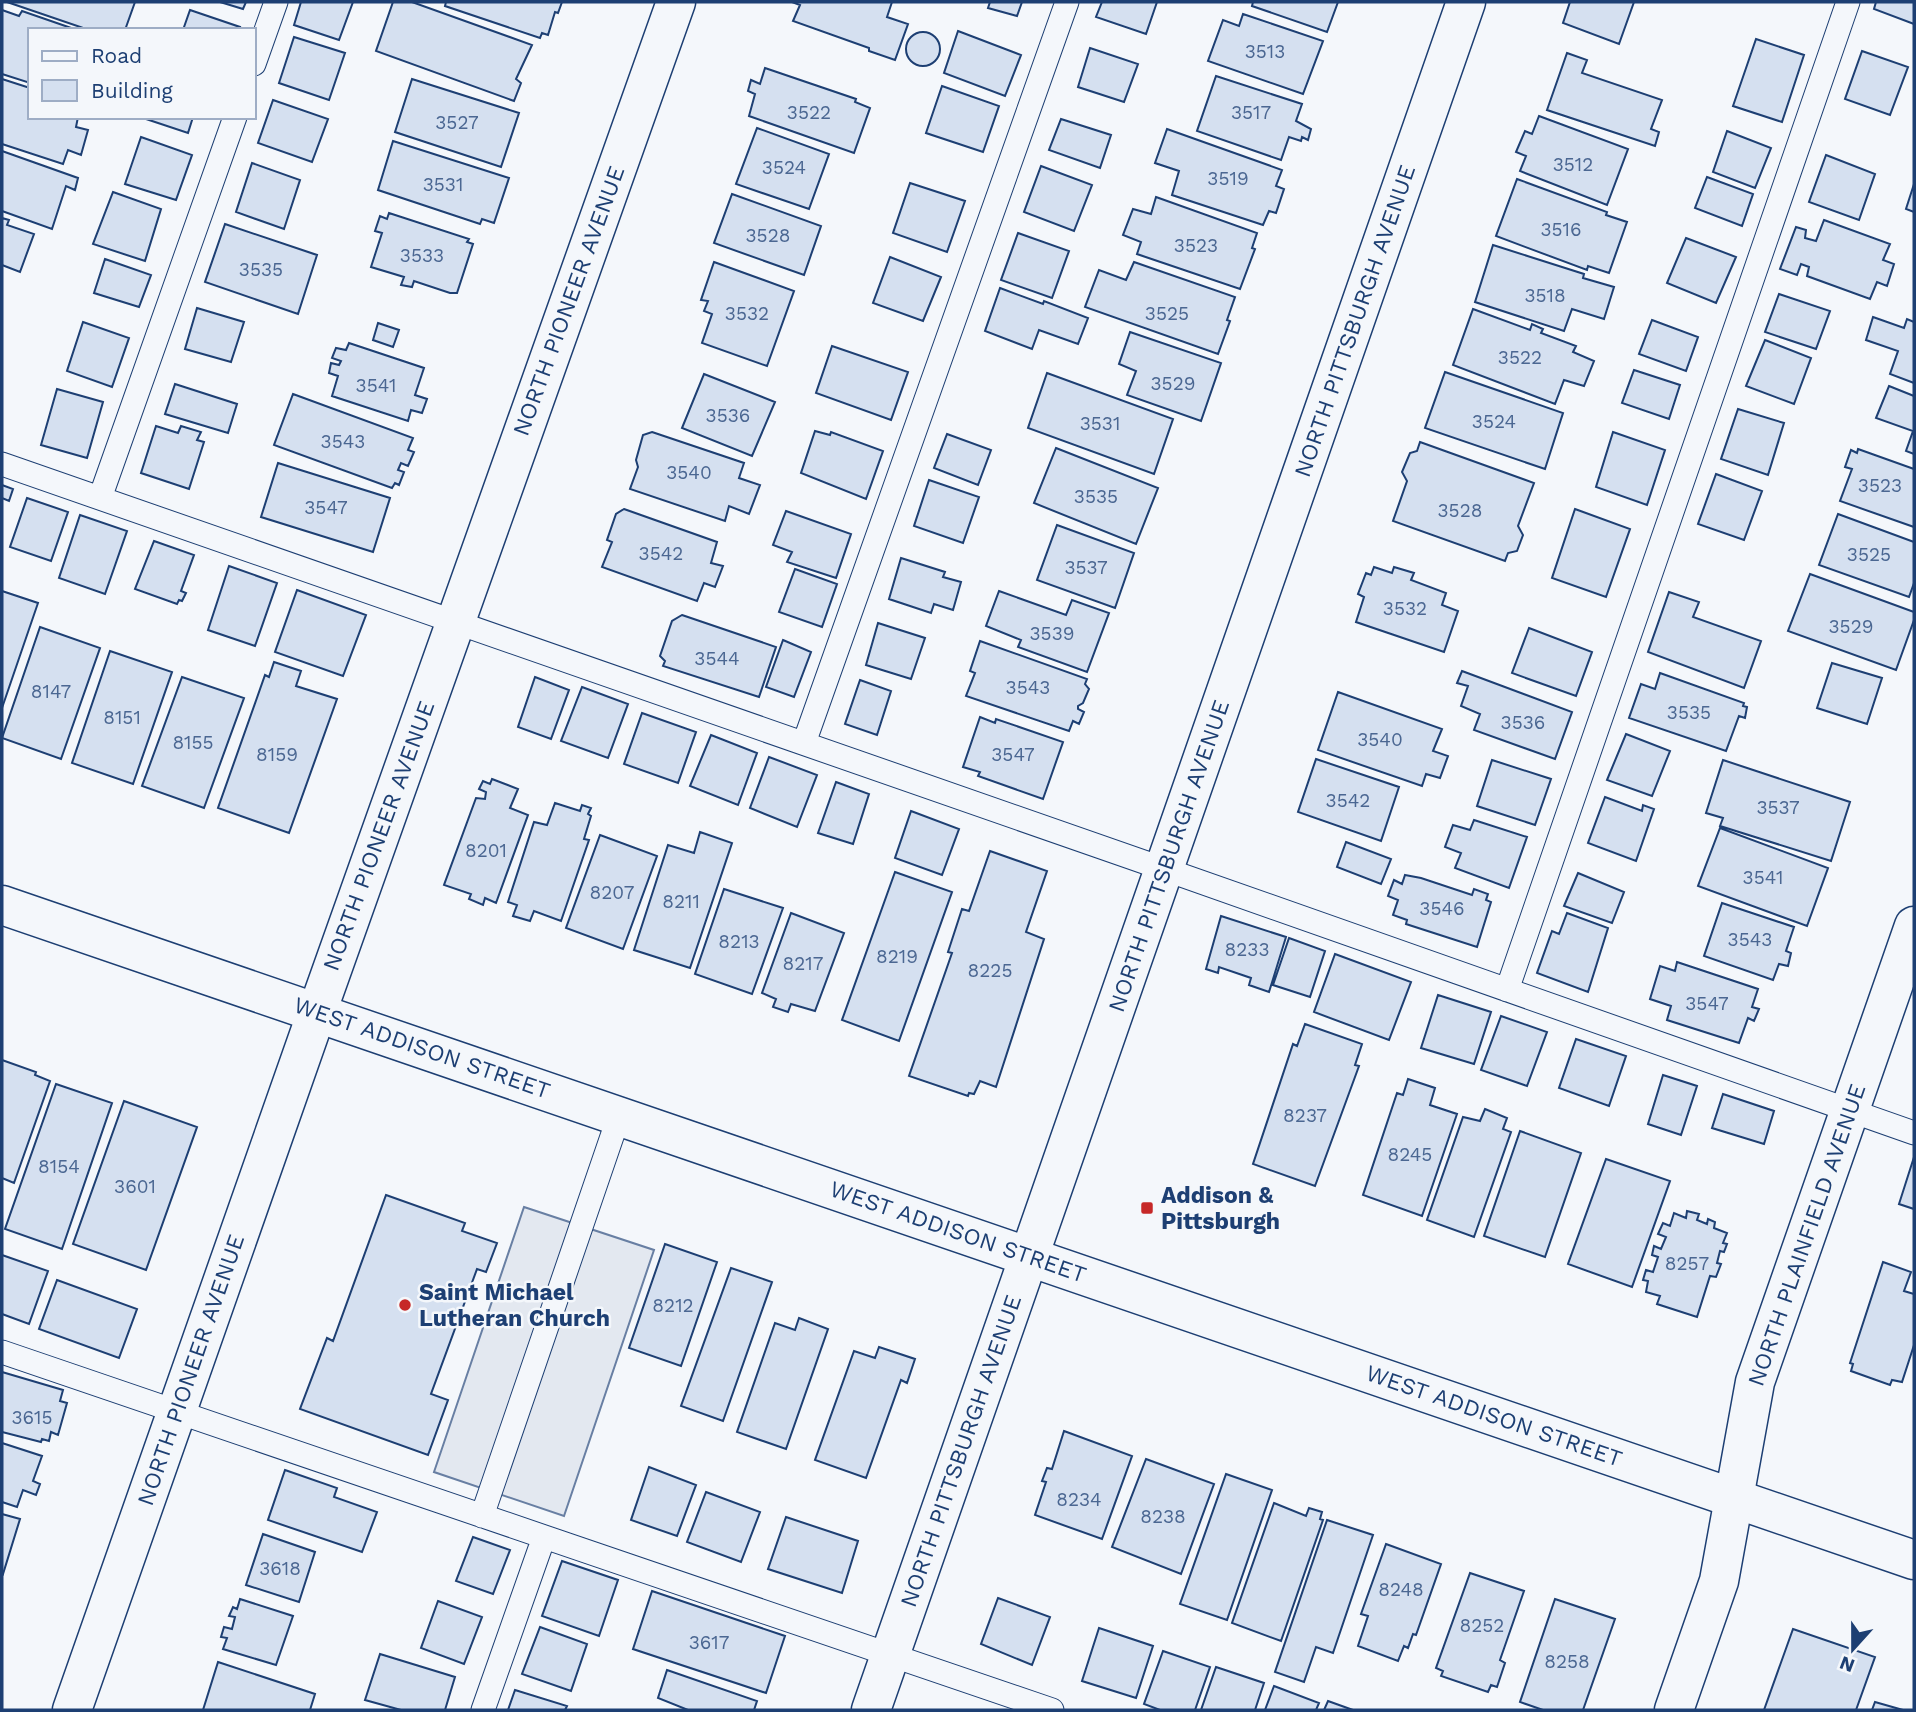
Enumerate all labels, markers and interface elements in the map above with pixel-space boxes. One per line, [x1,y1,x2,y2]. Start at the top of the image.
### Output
legend [28,28,256,119]
house number: 3513 [1245,40,1285,63]
text: Road [91,43,142,68]
text: Building [91,78,173,103]
house number: 3522 [787,101,831,124]
house number: 3517 [1231,101,1271,124]
house number: 3527 [435,111,479,134]
house number: 3512 [1553,153,1593,176]
house number: 3524 [762,156,806,179]
street label: NORTH PITTSBURGH AVENUE [1289,161,1421,481]
street label: NORTH PIONEER AVENUE [508,162,630,440]
house number: 3519 [1207,167,1249,190]
house number: 3531 [423,173,463,196]
house number: 3516 [1540,218,1582,241]
house number: 3528 [746,224,790,247]
house number: 3523 [1174,234,1218,257]
house number: 3533 [400,244,444,267]
house number: 3535 [239,258,283,281]
house number: 3518 [1524,284,1566,307]
house number: 3532 [725,302,769,325]
house number: 3525 [1145,302,1189,325]
house number: 3522 [1498,346,1542,369]
house number: 3529 [1151,372,1195,395]
house number: 3541 [356,374,396,397]
house number: 3536 [706,404,750,427]
house number: 3524 [1472,410,1516,433]
house number: 3531 [1080,412,1120,435]
house number: 3543 [321,430,365,453]
house number: 3540 [666,461,712,484]
house number: 3523 [1858,474,1902,497]
house number: 3535 [1074,485,1118,508]
house number: 3547 [304,496,348,519]
house number: 3528 [1438,499,1482,522]
house number: 3542 [639,542,683,565]
house number: 3525 [1847,543,1891,566]
house number: 3537 [1064,556,1108,579]
house number: 3532 [1383,597,1427,620]
house number: 3529 [1829,615,1873,638]
house number: 3539 [1030,622,1074,645]
house number: 3544 [694,647,740,670]
house number: 3543 [1006,676,1050,699]
house number: 8147 [31,680,71,703]
street label: NORTH PITTSBURGH AVENUE [1103,696,1235,1016]
street label: NORTH PIONEER AVENUE [318,697,440,975]
house number: 3535 [1667,701,1711,724]
house number: 8151 [103,706,141,729]
house number: 3536 [1501,711,1545,734]
house number: 3540 [1357,728,1403,751]
house number: 8155 [172,731,214,754]
house number: 8159 [256,743,298,766]
house number: 3547 [991,743,1035,766]
house number: 3542 [1326,789,1370,812]
house number: 3537 [1756,796,1800,819]
house number: 8201 [465,839,507,862]
house number: 3541 [1743,866,1783,889]
house number: 8207 [590,881,634,904]
house number: 8211 [662,890,700,913]
house number: 3546 [1419,897,1465,920]
house number: 3543 [1728,928,1772,951]
house number: 8213 [718,930,760,953]
house number: 8233 [1225,938,1269,961]
house number: 8219 [876,945,918,968]
house number: 8217 [783,952,823,975]
house number: 8225 [968,959,1012,982]
street label: WEST ADDISON STREET [290,991,554,1105]
house number: 3547 [1685,992,1729,1015]
street label: NORTH PLAINFIELD AVENUE [1742,1080,1872,1390]
house number: 8237 [1283,1104,1327,1127]
house number: 8245 [1388,1143,1432,1166]
house number: 8154 [38,1155,80,1178]
house number: 3601 [114,1175,156,1198]
street label: WEST ADDISON STREET [826,1175,1090,1289]
place label: Addison & Pittsburgh [1161,1182,1280,1235]
marker: Addison & Pittsburgh [1139,1200,1155,1216]
street label: NORTH PIONEER AVENUE [132,1231,250,1509]
house number: 8257 [1665,1252,1709,1275]
place label: Saint Michael Lutheran Church [419,1279,610,1332]
street label: NORTH PITTSBURGH AVENUE [895,1291,1027,1611]
house number: 8212 [652,1294,694,1317]
marker: Saint Michael Lutheran Church [397,1297,413,1313]
street label: WEST ADDISON STREET [1362,1359,1626,1473]
house number: 3615 [11,1406,53,1429]
house number: 8234 [1056,1488,1102,1511]
house number: 8238 [1140,1505,1186,1528]
house number: 3618 [259,1557,301,1580]
house number: 8248 [1378,1578,1424,1601]
house number: 8252 [1460,1614,1504,1637]
north arrow [1818,1614,1888,1684]
house number: 3617 [689,1631,729,1654]
house number: 8258 [1544,1650,1590,1673]
text: N [1836,1651,1858,1678]

